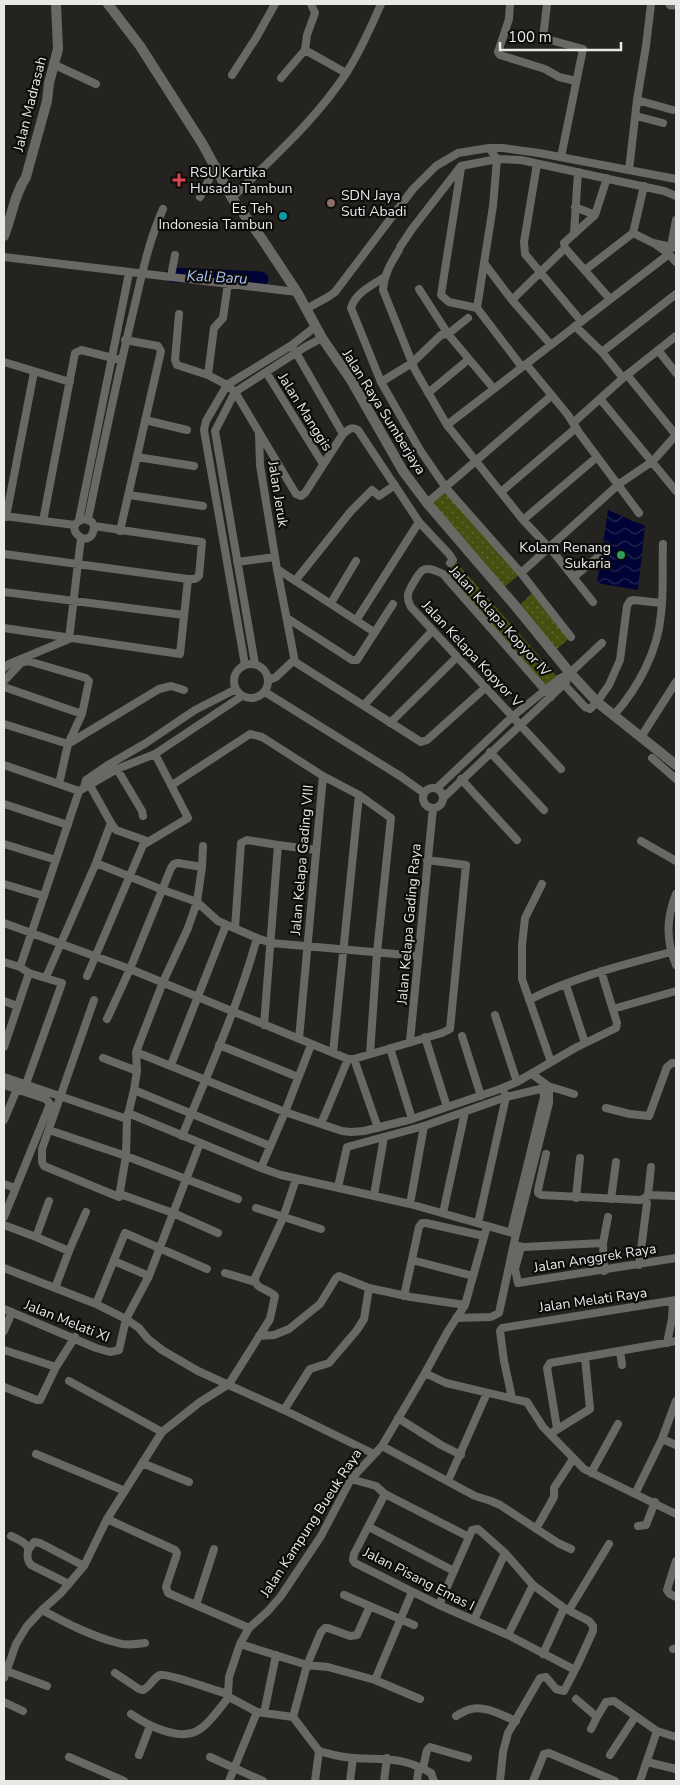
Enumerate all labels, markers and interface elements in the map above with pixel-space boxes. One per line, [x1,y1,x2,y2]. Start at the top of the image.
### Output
scale bar [500,20,621,52]
text: 100 m [508,27,552,47]
street label: Jalan Madrasah [9,55,51,154]
place label: RSU Kartika Husada Tambun [190,163,293,198]
marker: RSU Kartika Husada Tambun [172,173,186,187]
place label: SDN Jaya Suti Abadi [341,186,406,221]
marker: SDN Jaya Suti Abadi [325,197,337,209]
place label: Es Teh Indonesia Tambun [158,199,273,234]
marker: Es Teh Indonesia Tambun [277,210,289,222]
water label: Kali Baru [186,265,248,289]
street label: Jalan Raya Sumberjaya [337,345,430,478]
street label: Jalan Manggis [273,368,337,455]
street label: Jalan Jeruk [263,458,293,530]
place label: Kolam Renang Sukaria [519,538,611,573]
marker: Kolam Renang Sukaria [615,549,627,561]
street label: Jalan Kelapa Kopyor IV [444,561,555,681]
street label: Jalan Kelapa Kopyor V [417,596,527,712]
street label: Jalan Kelapa Gading VIII [286,784,318,937]
street label: Jalan Kelapa Gading Raya [392,843,426,1006]
street label: Jalan Anggrek Raya [531,1239,658,1277]
street label: Jalan Melati Raya [537,1283,648,1317]
street label: Jalan Melati XI [21,1295,113,1347]
street label: Jalan Kampung Bueuk Raya [255,1445,366,1602]
street label: Jalan Pisang Emas I [359,1542,478,1615]

